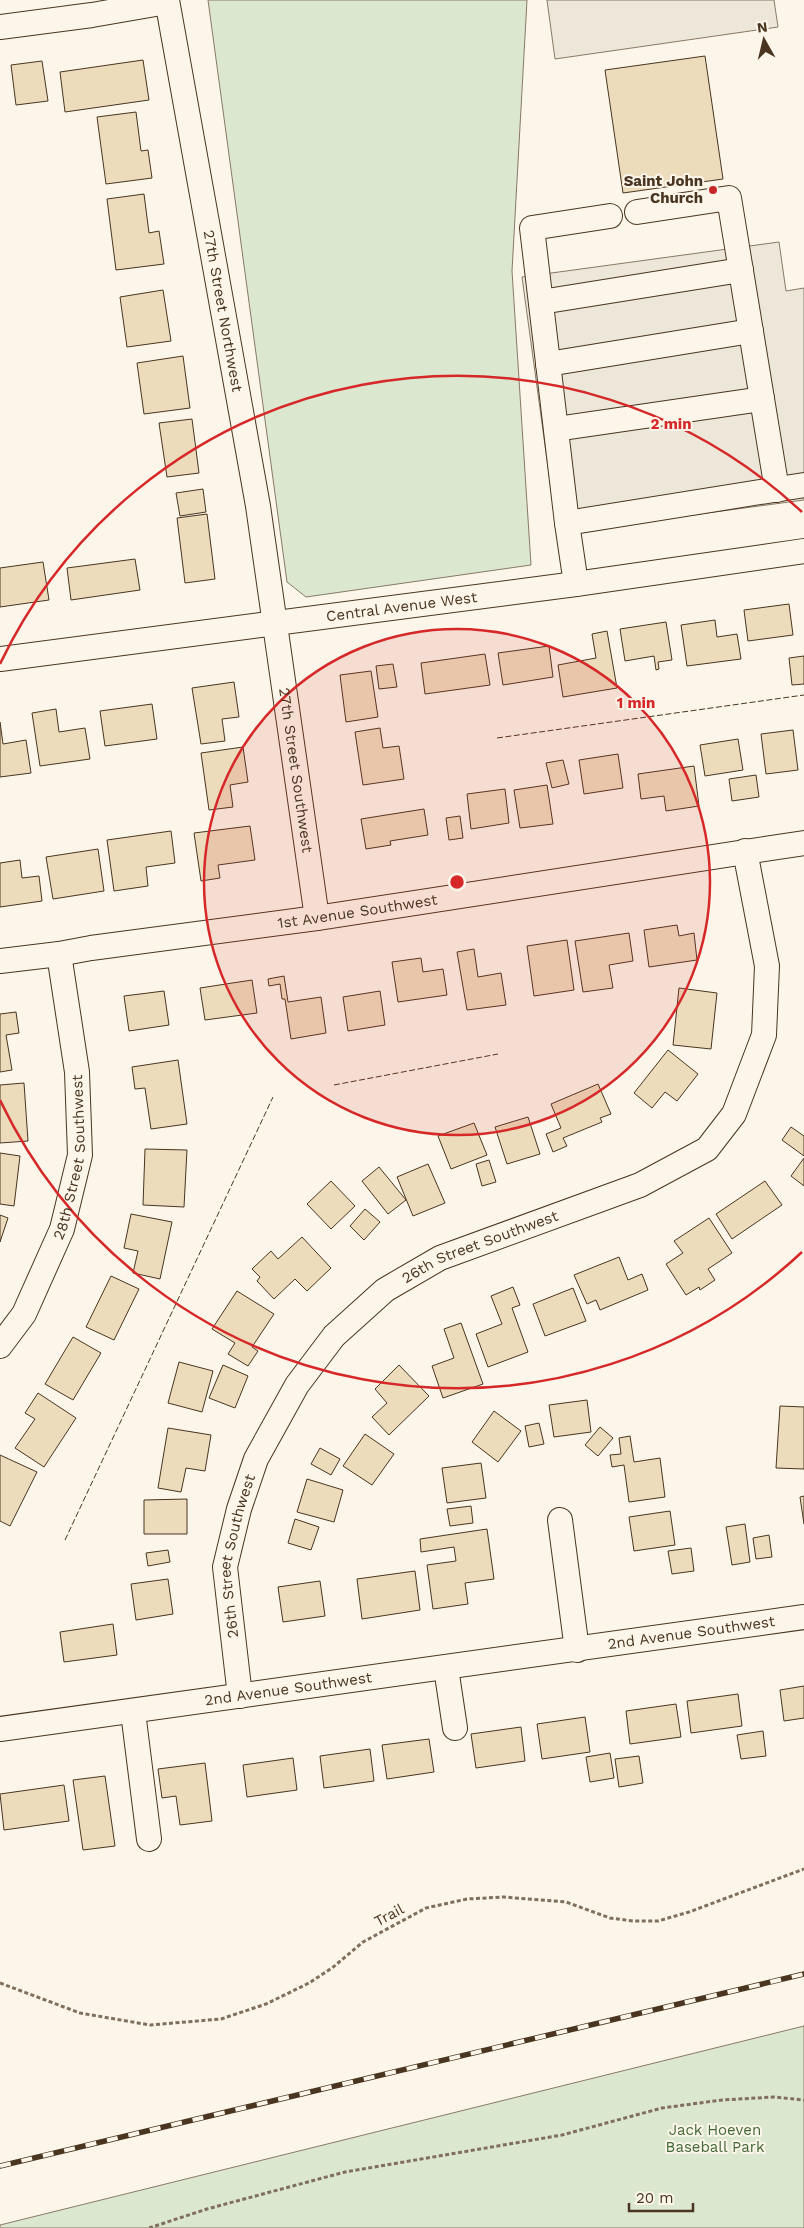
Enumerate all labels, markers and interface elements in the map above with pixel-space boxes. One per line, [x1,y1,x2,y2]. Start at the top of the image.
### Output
north arrow [739,15,789,65]
text: N [756,18,768,36]
place label: Saint John Church [624,172,703,207]
marker: Saint John Church [707,184,719,196]
street label: 27th Street Northwest [200,229,246,394]
text: 2 min [650,415,692,433]
street label: Central Avenue West [325,588,479,625]
street label: 27th Street Southwest [275,687,317,855]
text: 1 min [617,694,655,712]
centre of rings [448,873,466,891]
street label: 1st Avenue Southwest [277,890,439,932]
street label: 28th Street Southwest [49,1073,89,1243]
street label: 26th Street Southwest [399,1206,561,1287]
street label: 26th Street Southwest [216,1471,259,1639]
street label: 2nd Avenue Southwest [607,1612,777,1653]
street label: 2nd Avenue Southwest [203,1668,374,1709]
street label: Trail [371,1900,407,1930]
park label: Jack Hoeven Baseball Park [666,2121,765,2156]
scale bar [629,2180,693,2212]
text: 20 m [636,2189,674,2207]

